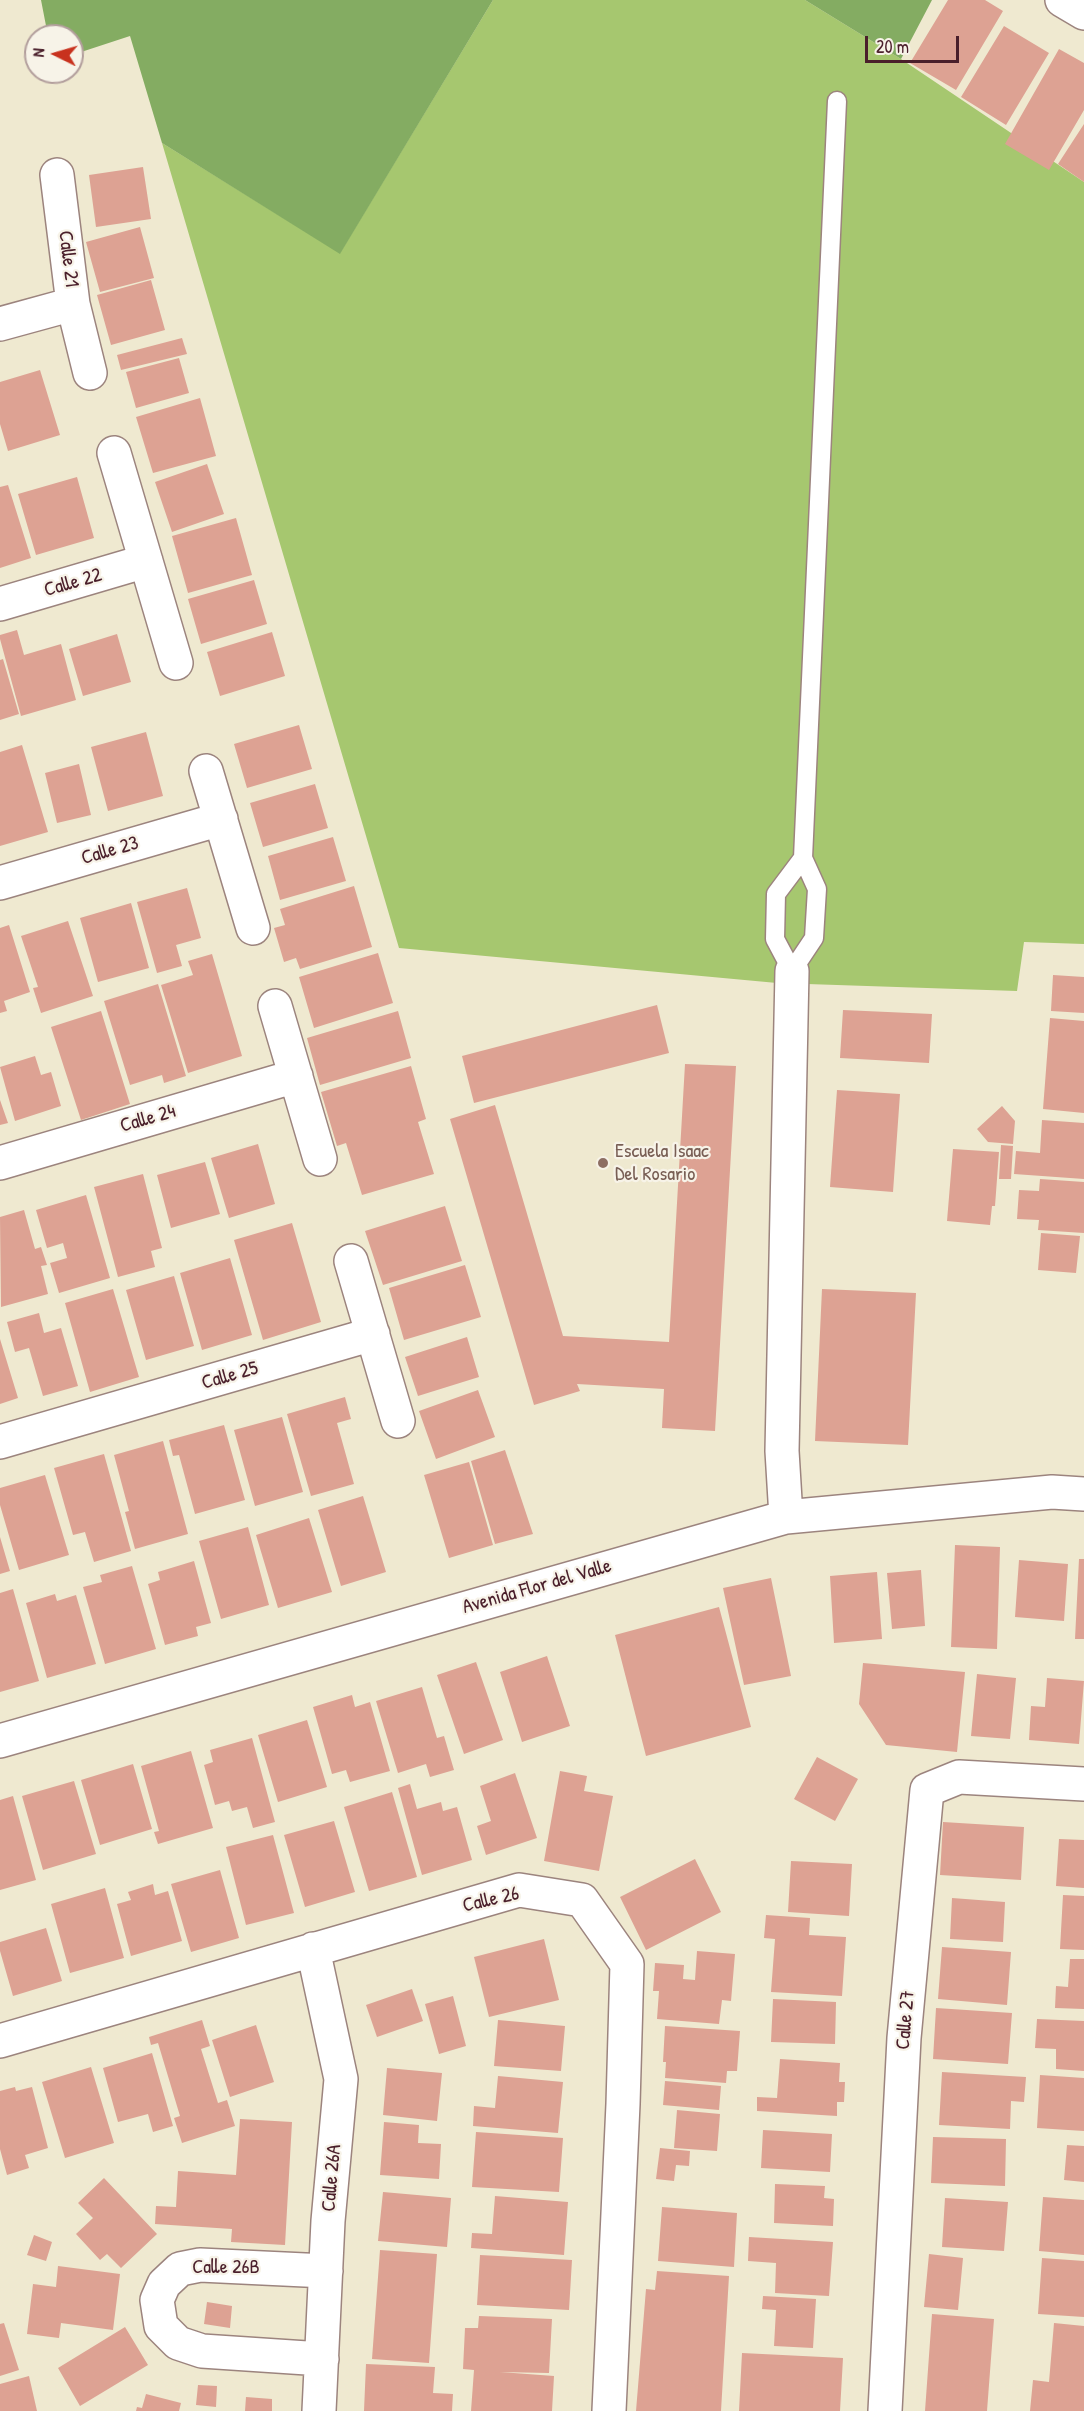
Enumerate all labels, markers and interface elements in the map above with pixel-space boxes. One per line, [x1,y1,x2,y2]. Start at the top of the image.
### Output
north arrow [24,24,84,84]
scale bar [868,24,962,62]
text: 20 m [876,34,909,59]
text: N [27,47,49,58]
street label: Calle 21 [53,229,83,289]
street label: Calle 22 [41,563,105,603]
street label: Calle 23 [79,831,141,871]
street label: Calle 24 [117,1100,179,1138]
place label: Escuela Isaac Del Rosario [615,1140,709,1187]
marker: Escuela Isaac Del Rosario [596,1156,610,1170]
street label: Calle 25 [199,1356,261,1396]
street label: Avenida Flor del Valle [460,1554,614,1620]
street label: Calle 26 [460,1882,522,1918]
street label: Calle 27 [891,1989,921,2051]
street label: Calle 26A [317,2144,347,2212]
street label: Calle 26B [192,2256,260,2280]

